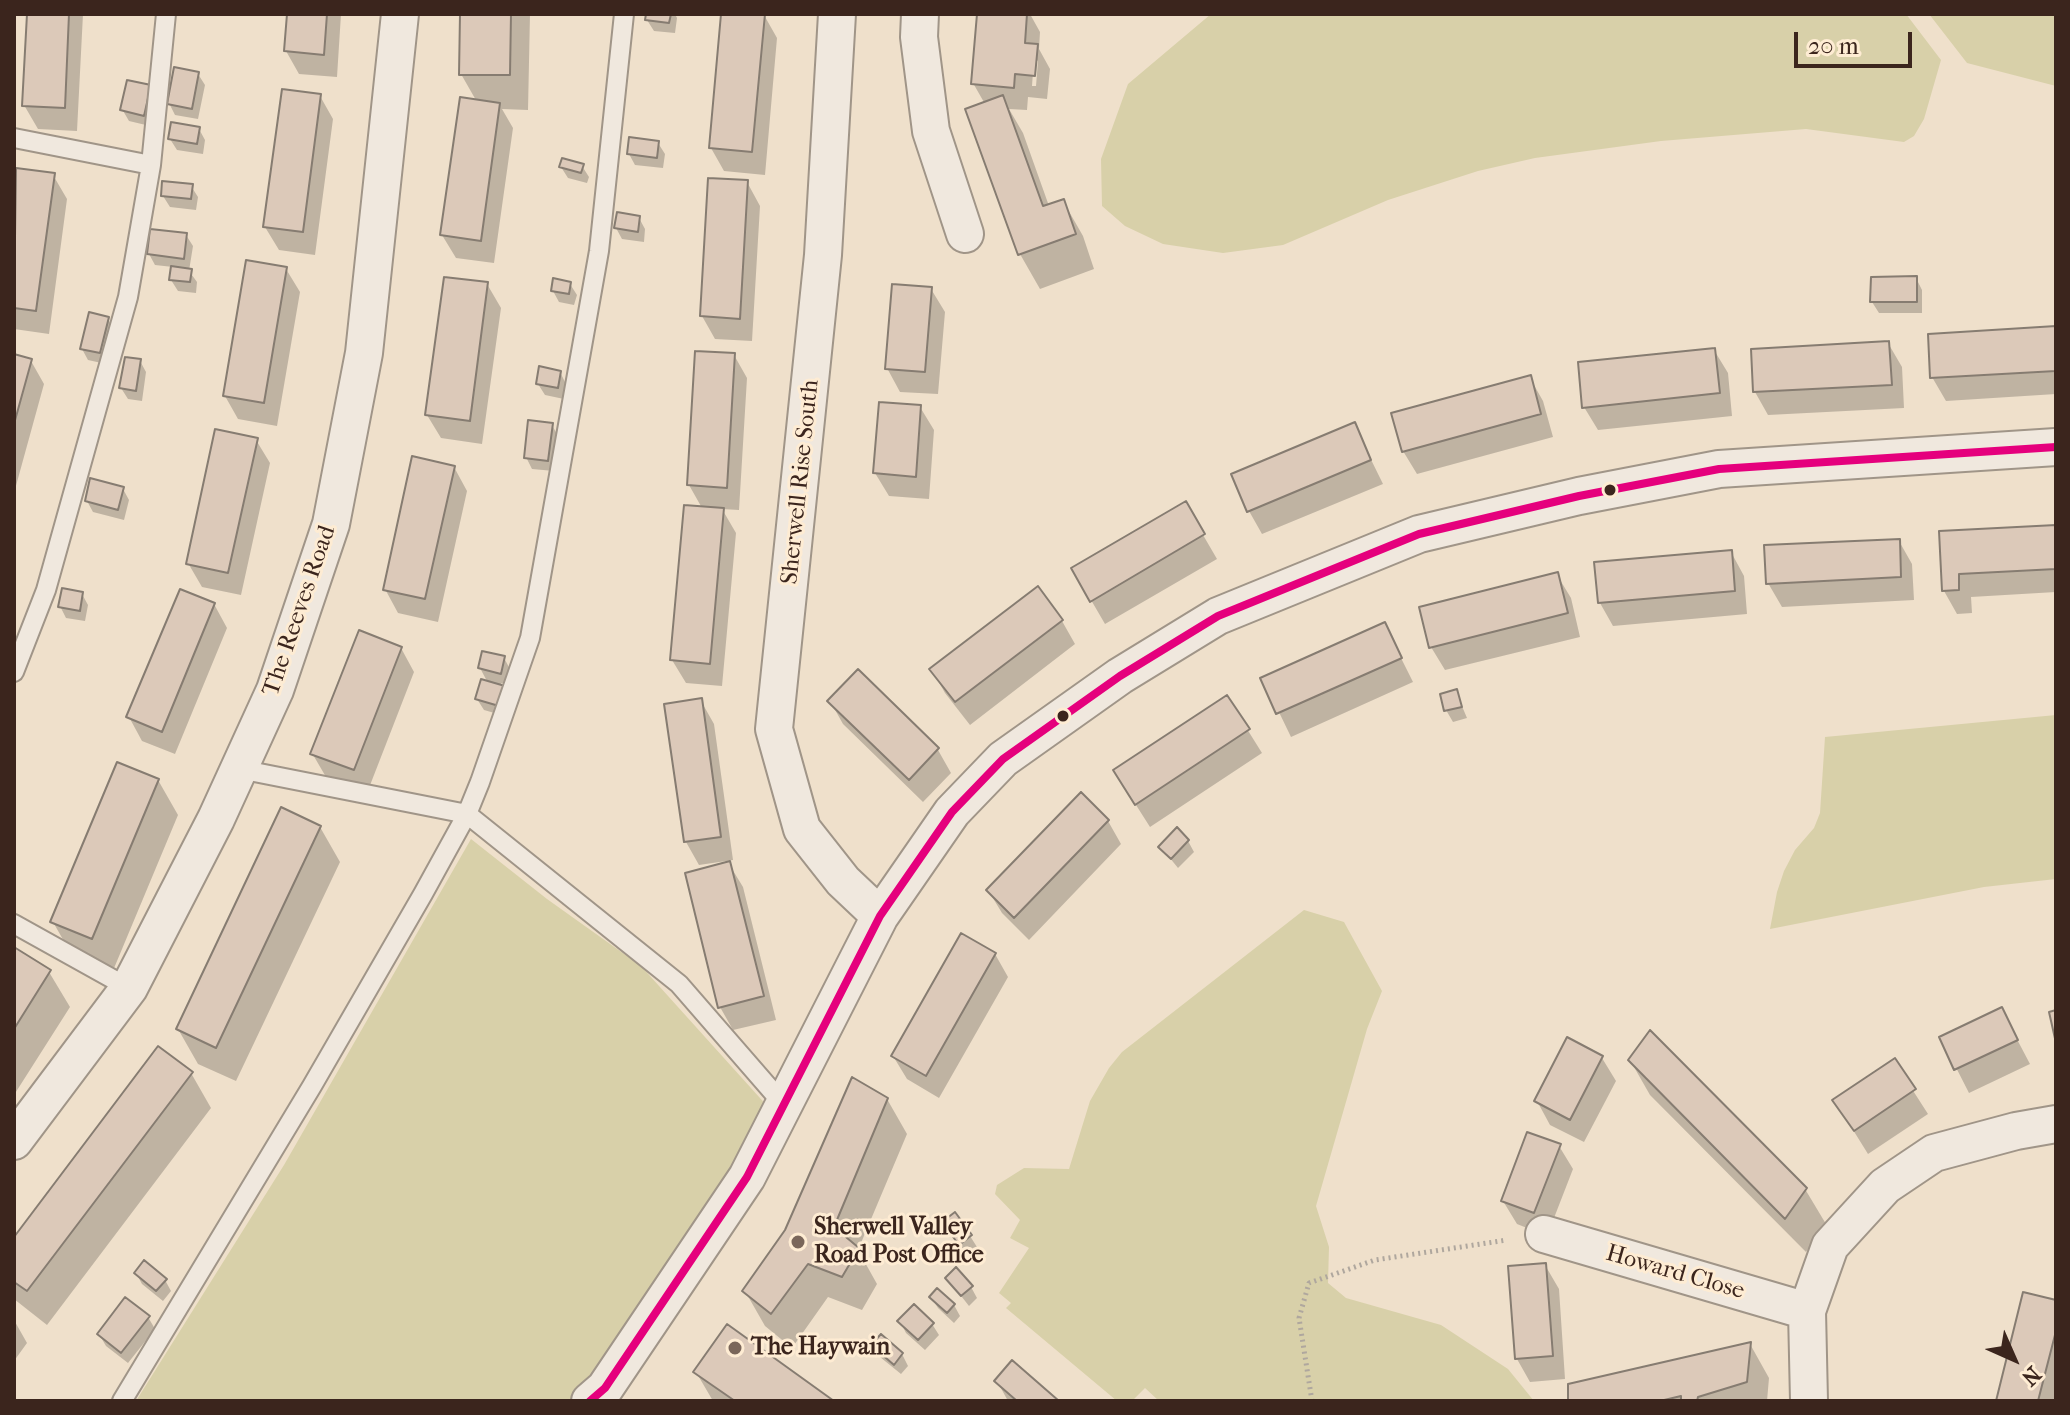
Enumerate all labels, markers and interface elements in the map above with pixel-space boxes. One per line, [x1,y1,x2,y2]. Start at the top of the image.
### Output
scale bar [1798,16,1916,66]
text: 20 m [1808,32,1859,60]
street label: Sherwell Rise South [776,378,826,586]
unlabelled marker [1602,482,1618,498]
street label: The Reeves Road [257,522,343,700]
unlabelled marker [1055,708,1071,724]
place label: Sherwell Valley Road Post Office [814,1214,984,1270]
marker: Sherwell Valley Road Post Office [789,1233,807,1251]
street label: Howard Close [1602,1239,1748,1307]
north arrow [1974,1319,2054,1399]
place label: The Haywain [751,1334,890,1362]
marker: The Haywain [726,1339,744,1357]
text: N [2016,1361,2046,1391]

